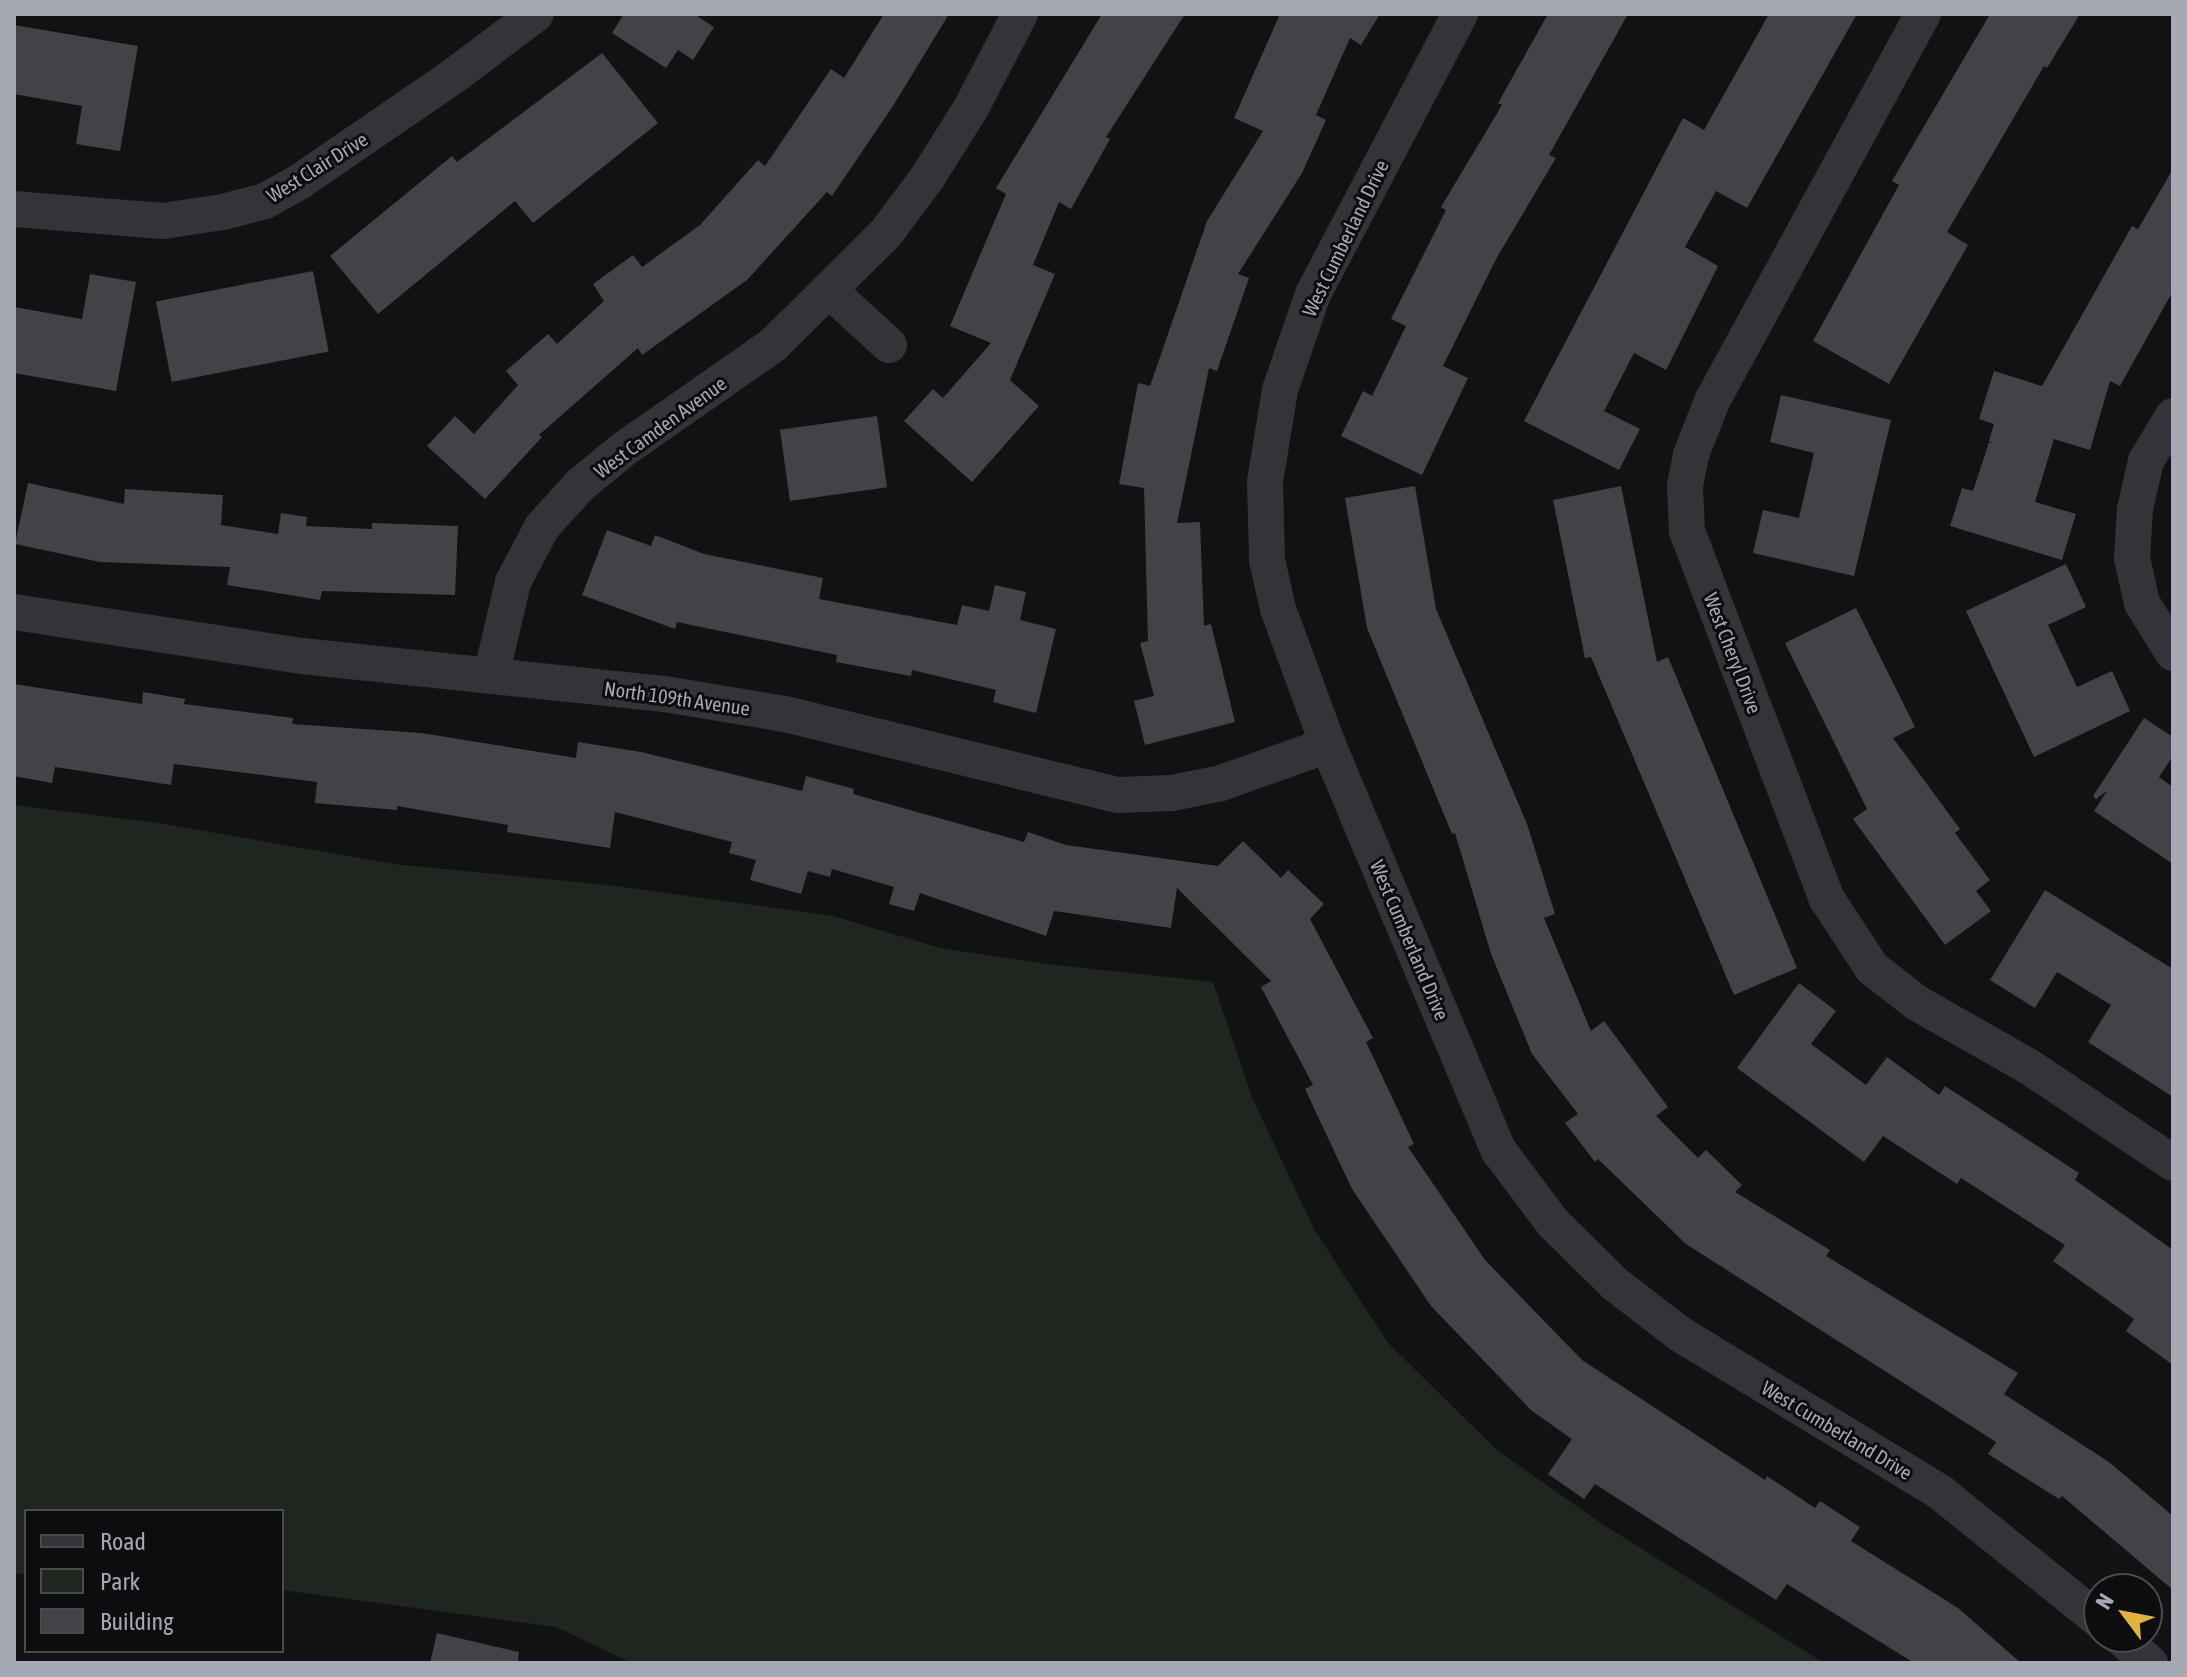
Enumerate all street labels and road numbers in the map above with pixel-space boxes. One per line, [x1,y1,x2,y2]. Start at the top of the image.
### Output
street label: West Clair Drive [262,127,372,207]
street label: West Cumberland Drive [1297,156,1393,320]
street label: West Camden Avenue [589,371,731,483]
street label: West Cheryl Drive [1699,589,1767,717]
street label: North 109th Avenue [603,676,751,720]
street label: West Cumberland Drive [1365,856,1455,1024]
street label: West Cumberland Drive [1757,1376,1917,1484]

